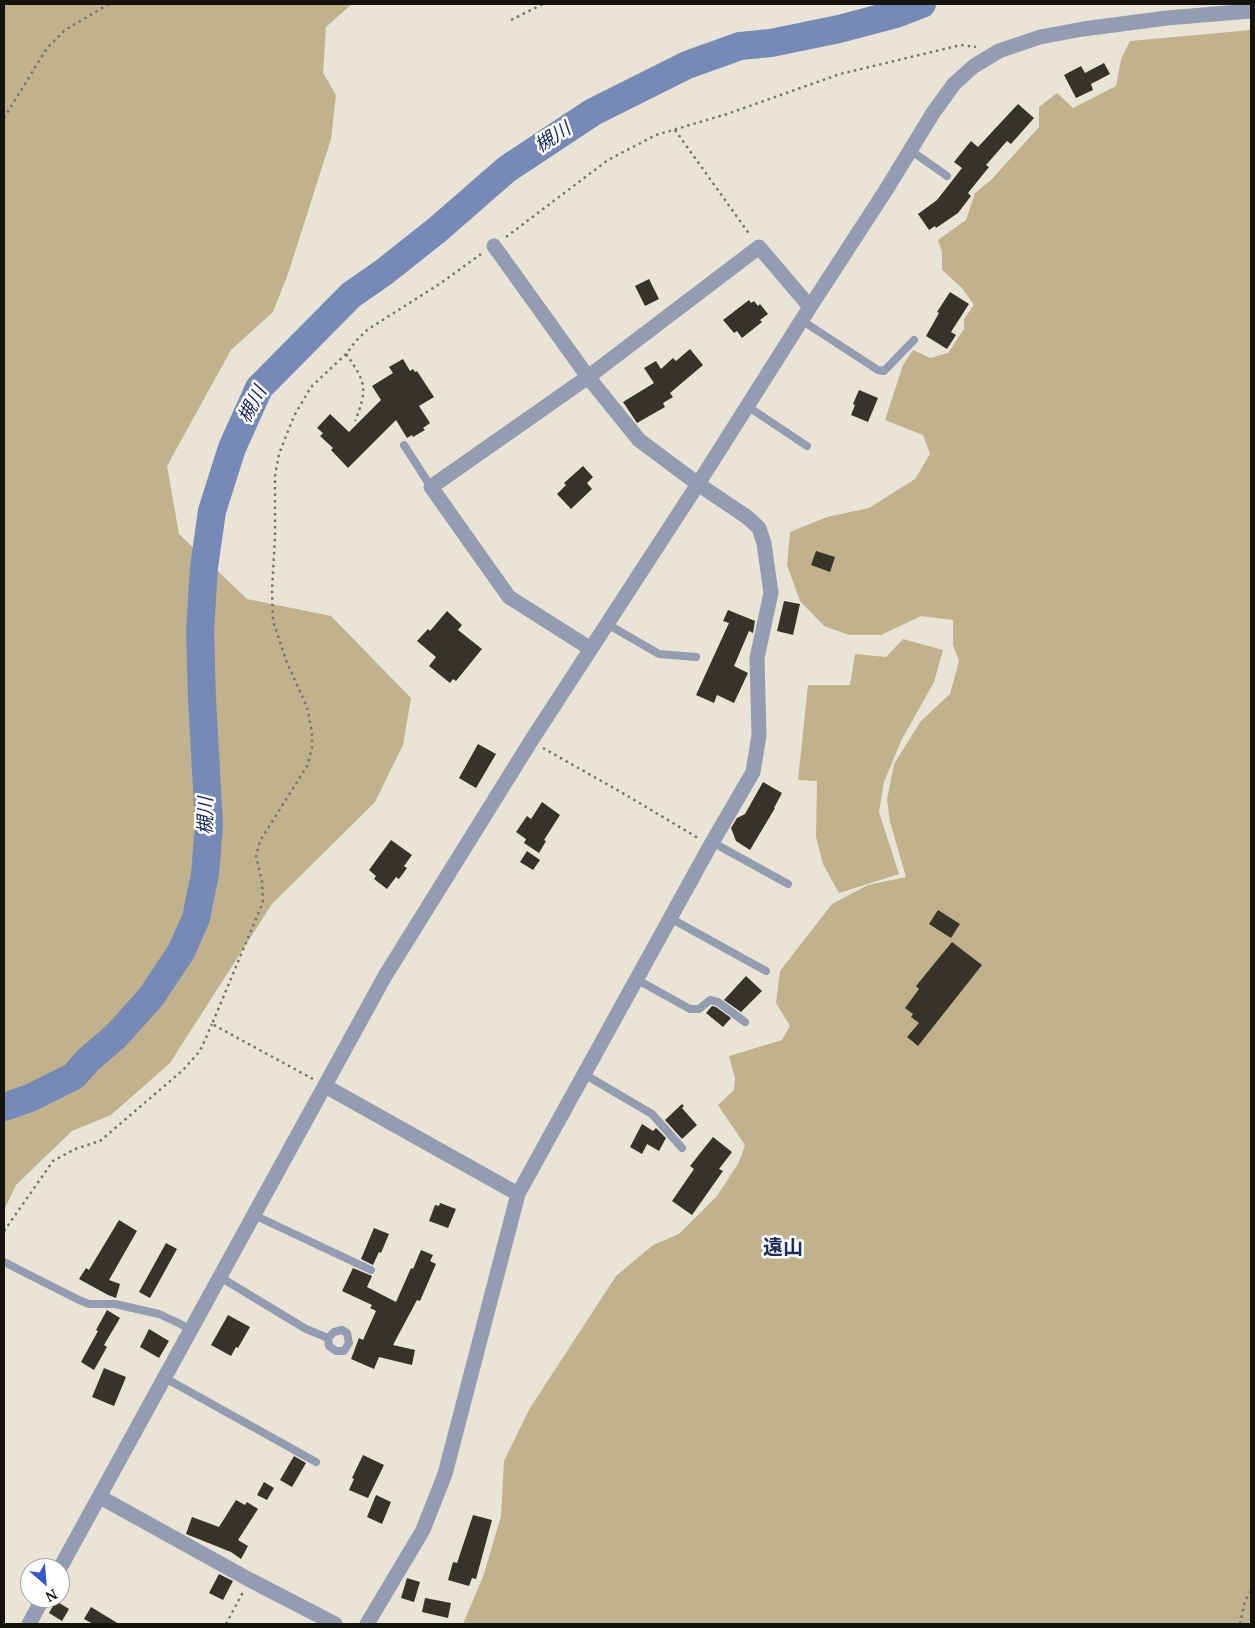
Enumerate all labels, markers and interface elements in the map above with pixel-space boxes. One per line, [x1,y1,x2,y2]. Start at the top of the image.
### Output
water label: 槻川 [531,118,575,158]
water label: 槻川 [234,383,272,427]
water label: 槻川 [196,797,218,835]
district label: 遠山 [763,1236,803,1260]
north arrow [20,1558,70,1608]
text: N [42,1585,61,1607]

